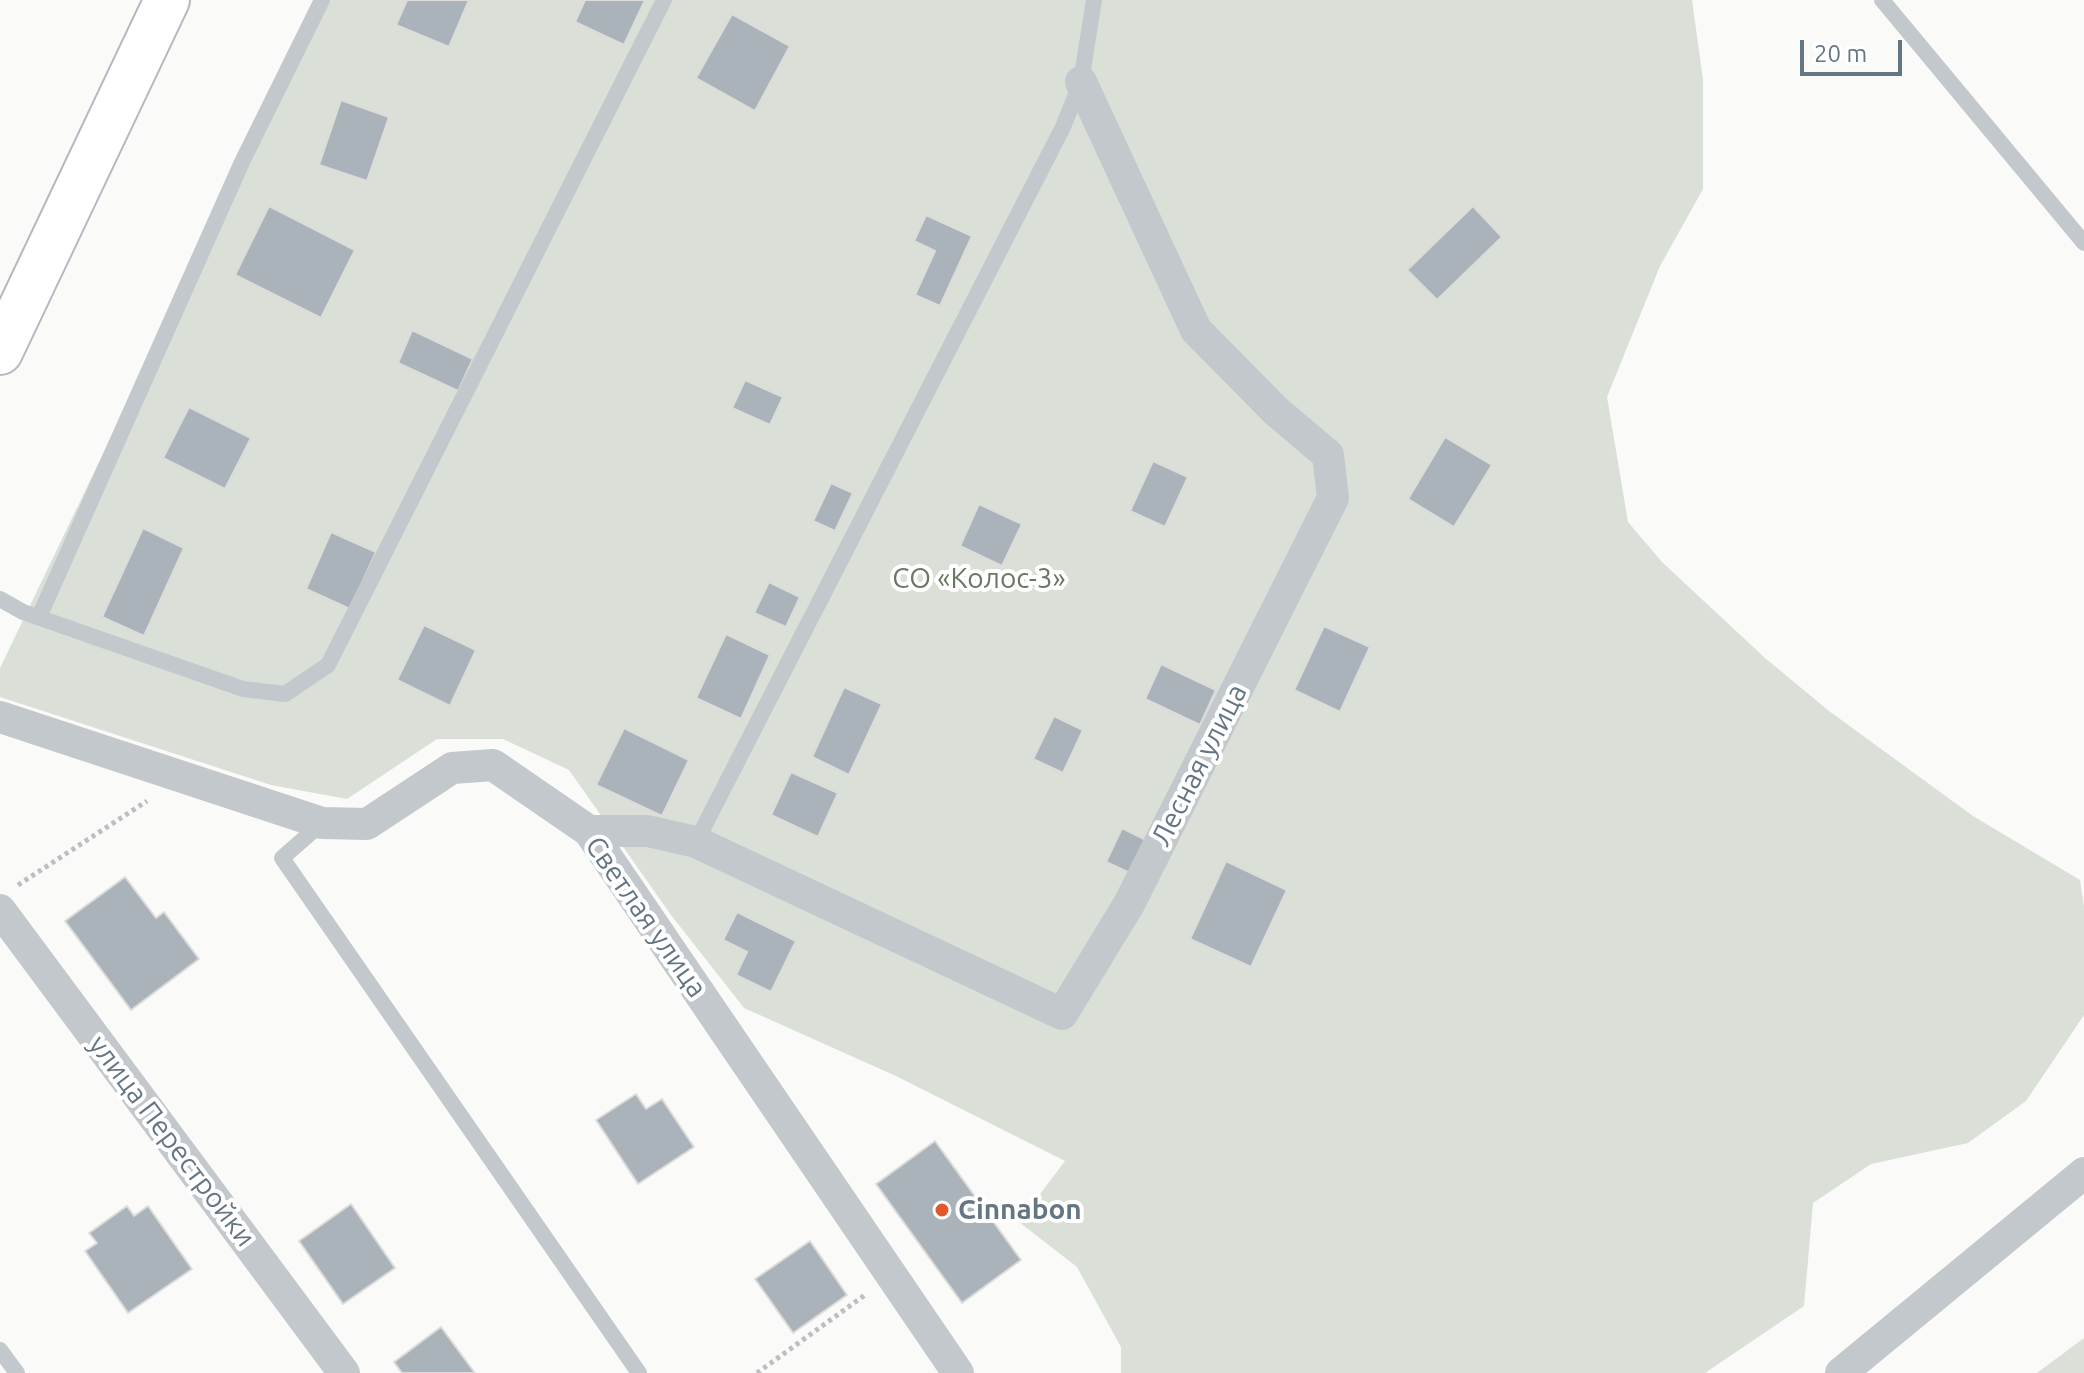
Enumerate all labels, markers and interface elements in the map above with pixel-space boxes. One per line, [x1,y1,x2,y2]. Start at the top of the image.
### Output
scale bar [1804,24,1906,74]
text: 20 m [1814,40,1867,67]
park label: СО «Колос-3» [892,562,1066,596]
street label: Лесная улица [1144,679,1254,851]
street label: Светлая улица [578,830,714,1004]
street label: улица Перестройки [82,1029,262,1253]
place label: Cinnabon [958,1193,1082,1227]
marker: Cinnabon [933,1201,951,1219]

